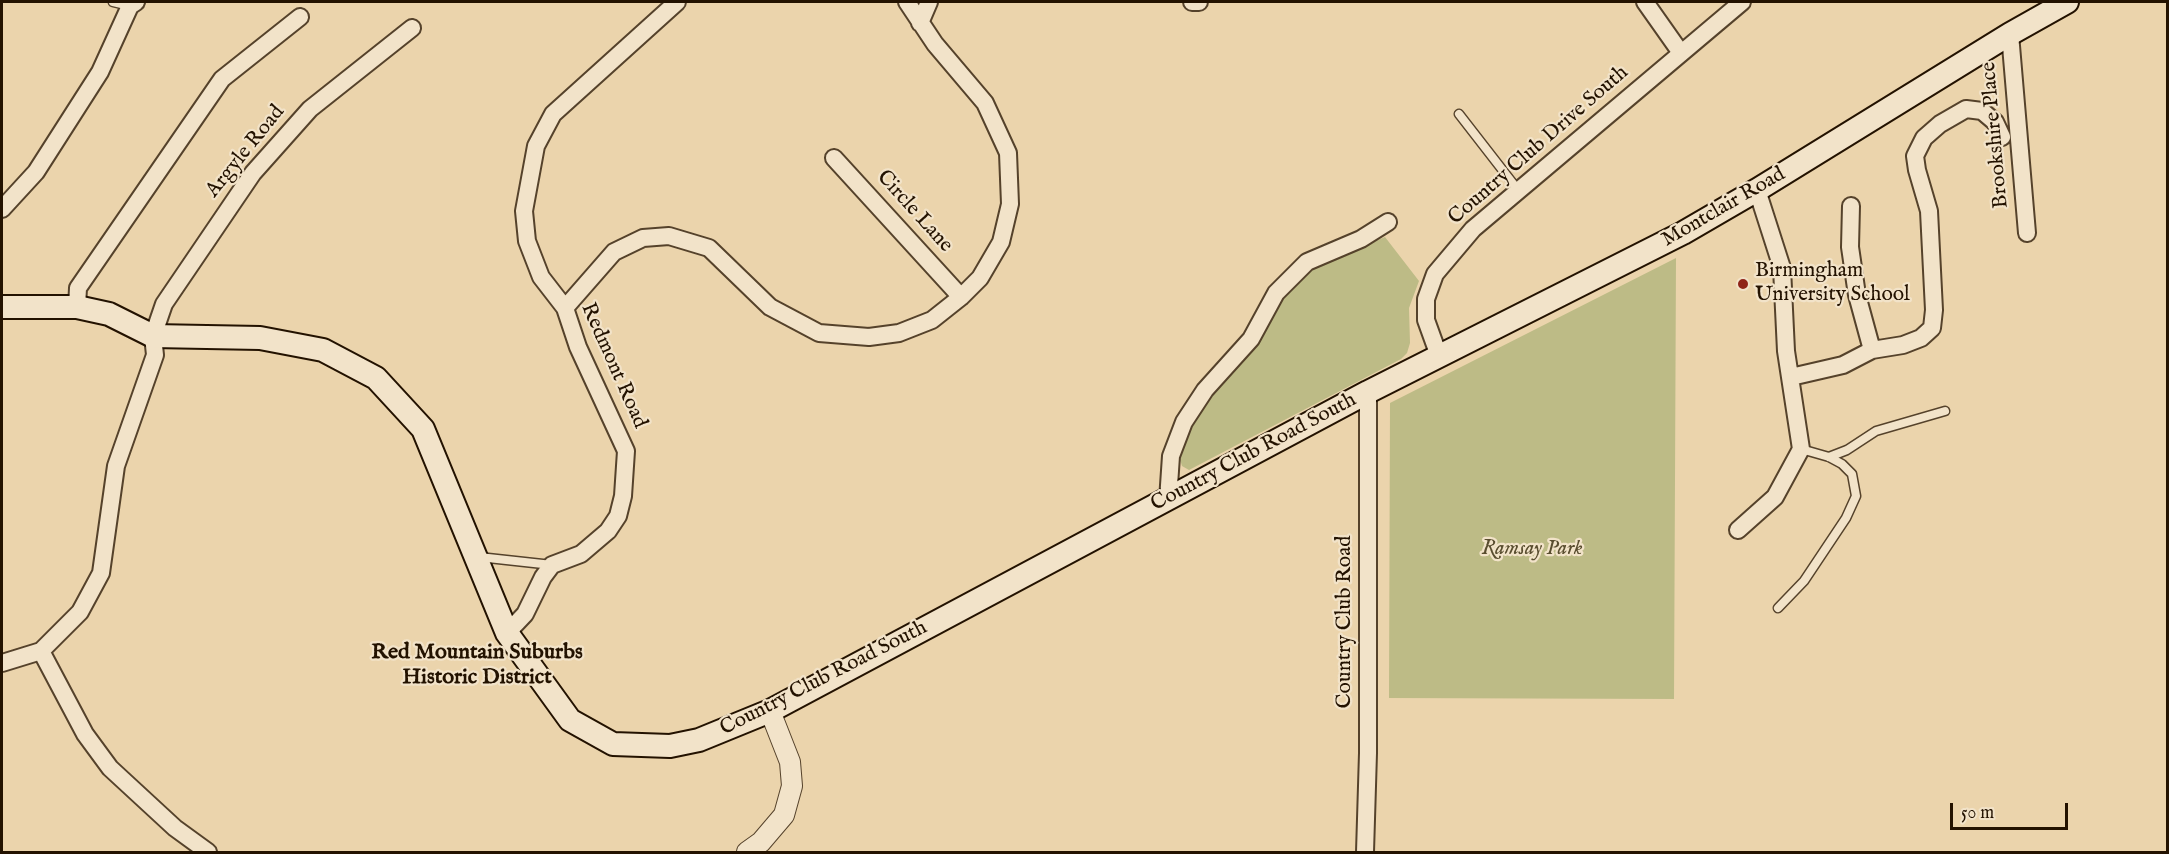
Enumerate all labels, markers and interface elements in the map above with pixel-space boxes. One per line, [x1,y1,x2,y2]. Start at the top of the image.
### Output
street label: Country Club Drive South [1444,61,1634,231]
street label: Brookshire Place [1977,61,2015,209]
street label: Argyle Road [201,101,291,203]
street label: Montclair Road [1658,163,1790,253]
street label: Circle Lane [871,166,957,258]
place label: Birmingham University School [1755,259,1910,309]
marker: Birmingham University School [1736,277,1750,291]
street label: Redmont Road [574,299,652,433]
street label: Country Club Road South [1147,388,1361,518]
street label: Country Club Road [1333,536,1359,708]
park label: Ramsay Park [1481,537,1583,563]
street label: Country Club Road South [716,616,932,742]
district label: Red Mountain Suburbs Historic District [371,640,583,692]
scale bar [1953,791,2072,829]
text: 50 m [1961,802,1994,825]

